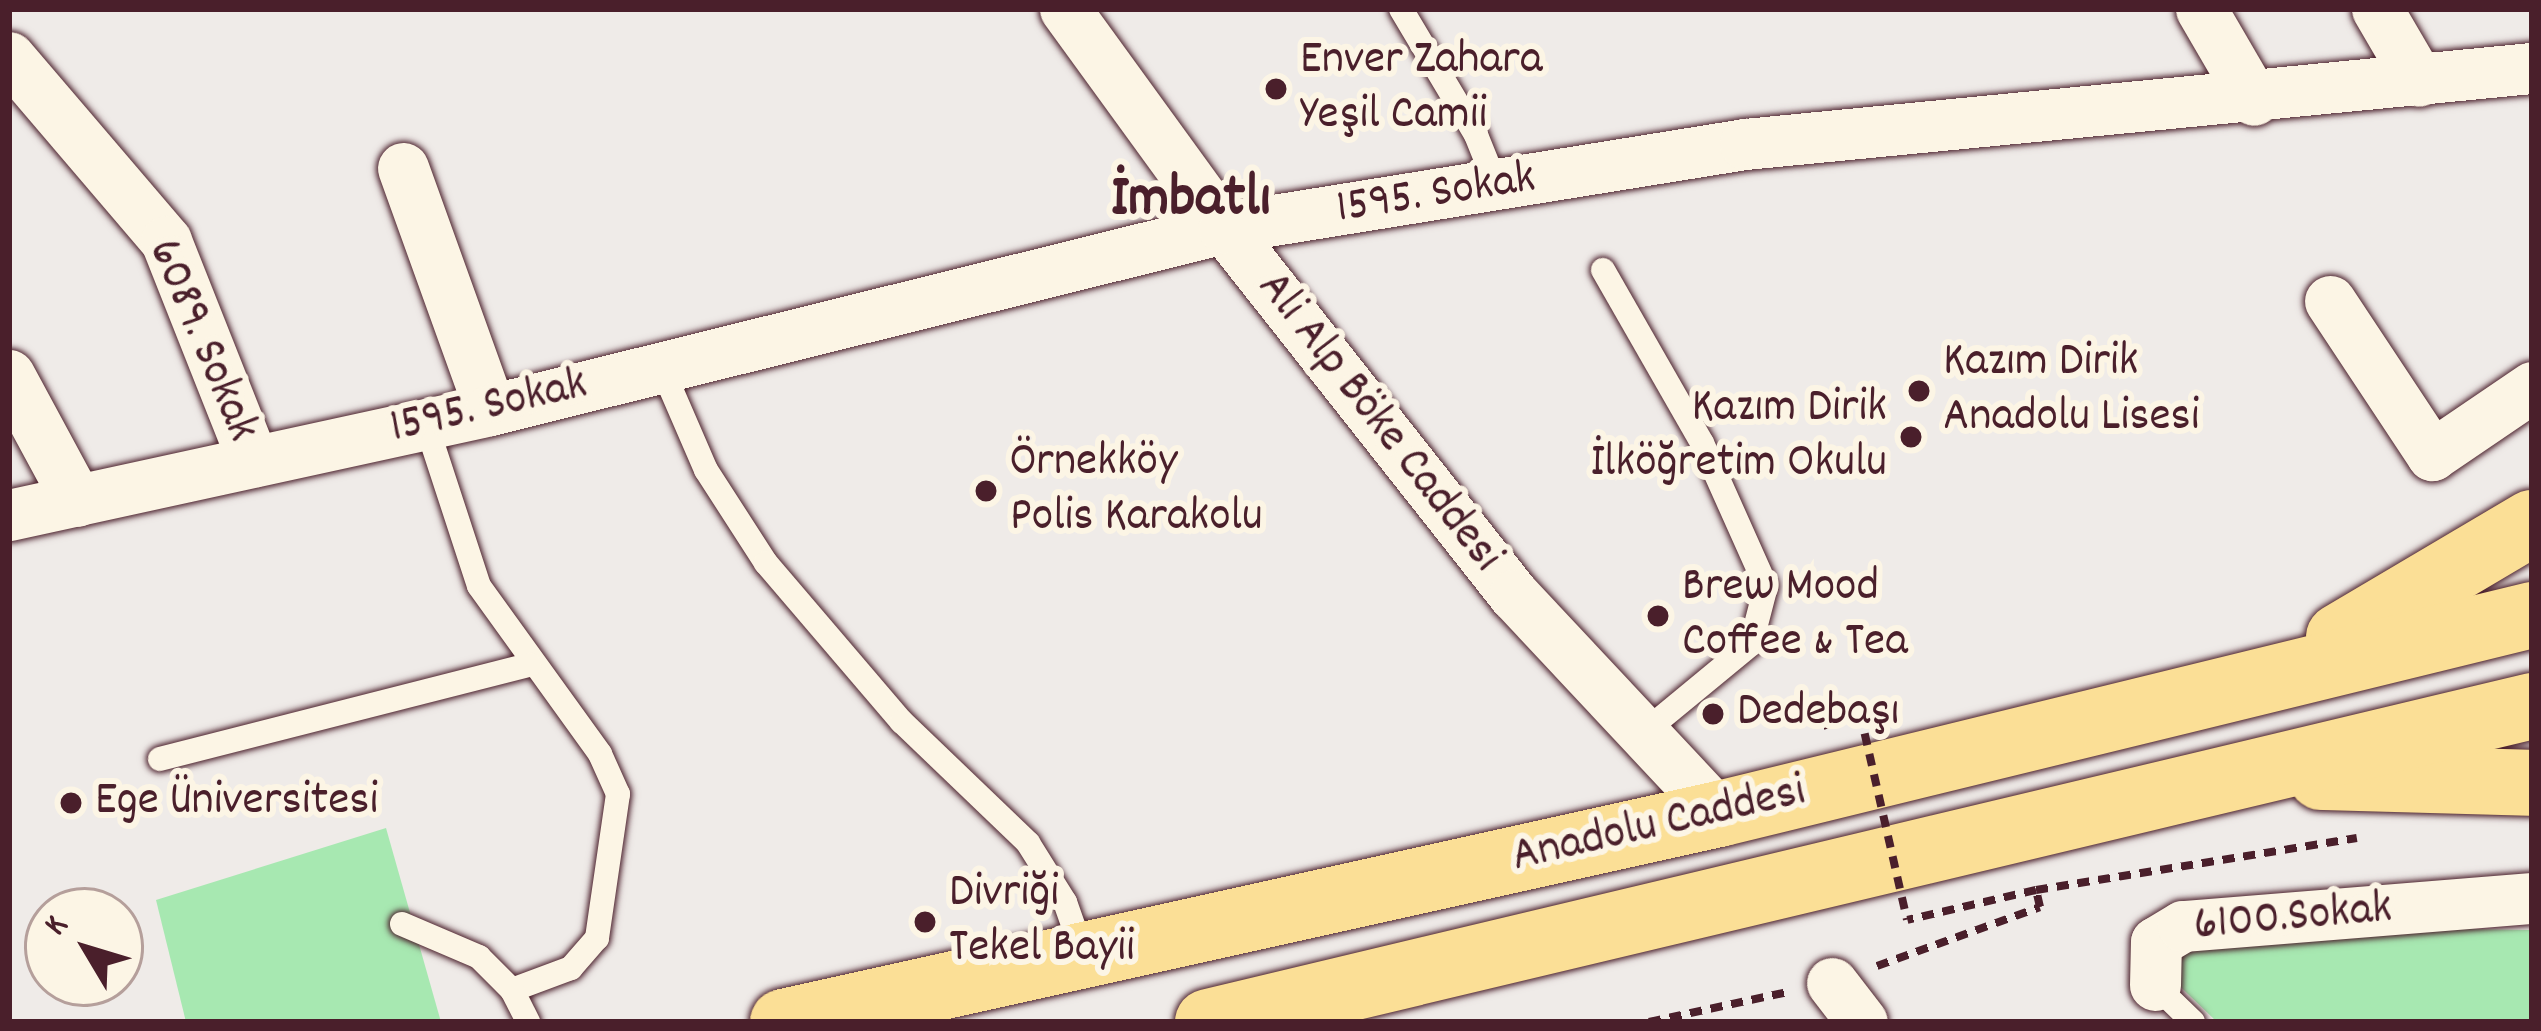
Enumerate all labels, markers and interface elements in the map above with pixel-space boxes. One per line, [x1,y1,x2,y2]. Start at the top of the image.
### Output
place label: Enver Zahara Yeşil Camii [1300,32,1542,145]
marker: Enver Zahara Yeşil Camii [1263,76,1289,102]
street label: 1595. Sokak [1333,151,1539,239]
district label: İmbatlı [1111,165,1271,237]
street label: 6089. Sokak [133,231,269,451]
street label: Ali Alp Böke Caddesi [1243,261,1513,585]
place label: Kazım Dirik Anadolu Lisesi [1943,334,2200,447]
street label: 1595. Sokak [385,357,593,459]
marker: Kazım Dirik Anadolu Lisesi [1906,378,1932,404]
place label: Kazım Dirik İlköğretim Okulu [1591,380,1887,493]
marker: Kazım Dirik İlköğretim Okulu [1898,424,1924,450]
place label: Örnekköy Polis Karakolu [1010,434,1263,547]
marker: Örnekköy Polis Karakolu [973,478,999,504]
place label: Brew Mood Coffee & Tea [1682,559,1908,672]
marker: Brew Mood Coffee & Tea [1645,603,1671,629]
place label: Dedebaşı [1737,685,1899,743]
marker: Dedebaşı [1700,701,1726,727]
street label: Anadolu Caddesi [1507,764,1811,888]
place label: Ege Üniversitesi [95,774,378,832]
marker: Ege Üniversitesi [58,790,84,816]
place label: Divriği Tekel Bayii [949,865,1135,978]
street label: 6100.Sokak [2192,882,2394,956]
north arrow [24,887,144,1007]
text: K [34,906,81,947]
marker: Divriği Tekel Bayii [912,909,938,935]

